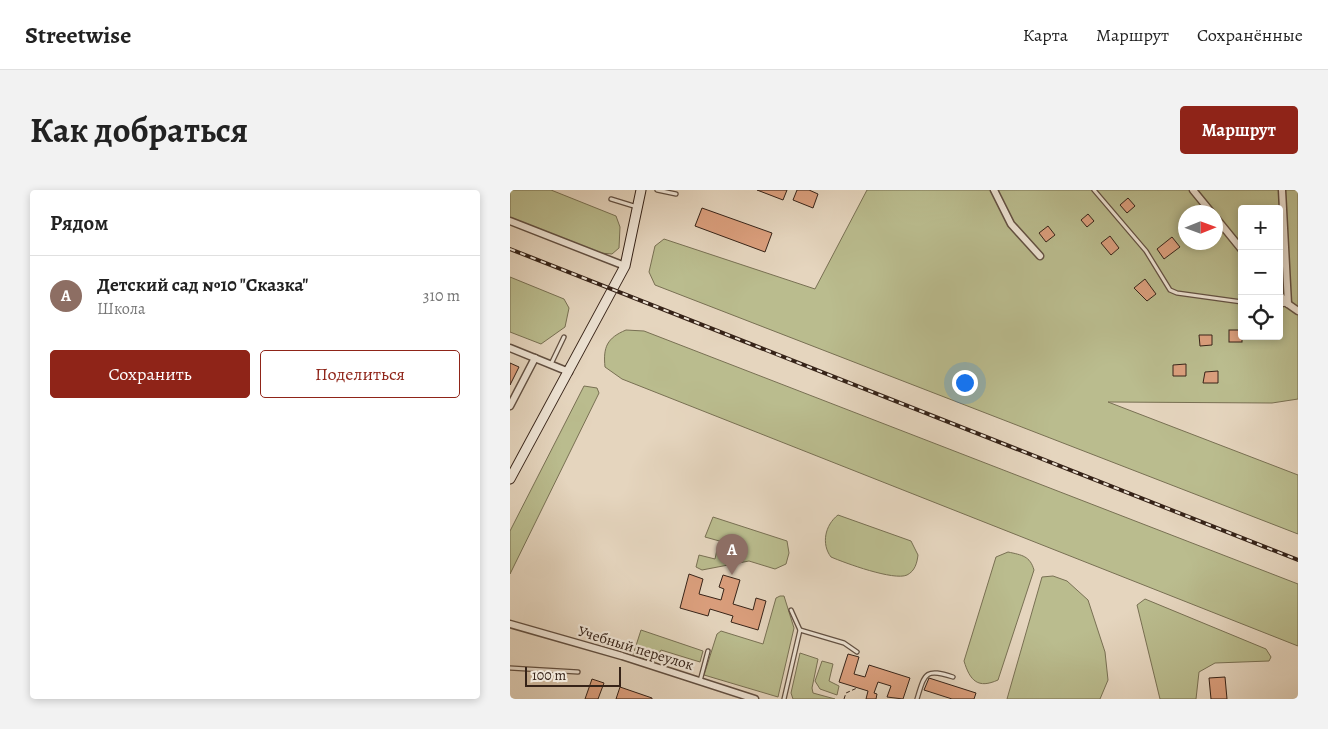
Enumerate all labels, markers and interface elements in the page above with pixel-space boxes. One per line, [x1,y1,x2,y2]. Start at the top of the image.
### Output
text: Streetwise [25,19,131,51]
text: Карта [1023,23,1068,47]
text: Маршрут [1096,23,1169,47]
text: Сохранённые [1197,23,1303,47]
text: Как добраться [30,106,248,154]
button: Маршрут [1180,106,1298,154]
north arrow [1178,205,1223,250]
map controls [1238,205,1283,340]
button: + [1238,205,1283,250]
text: Рядом [50,209,108,237]
button: − [1238,250,1283,295]
text: Детский сад №10 "Сказка" [97,272,308,298]
text: A [61,285,71,307]
text: 310 m [423,285,460,307]
button: locate [1238,295,1283,340]
text: Школа [97,298,145,320]
button: Сохранить [50,350,250,398]
button: Поделиться [260,350,460,398]
your location [952,370,978,396]
pin: A [716,534,748,575]
street label: Учебный переулок [576,621,697,675]
scale bar [525,664,621,687]
text: 100 m [532,666,566,685]

